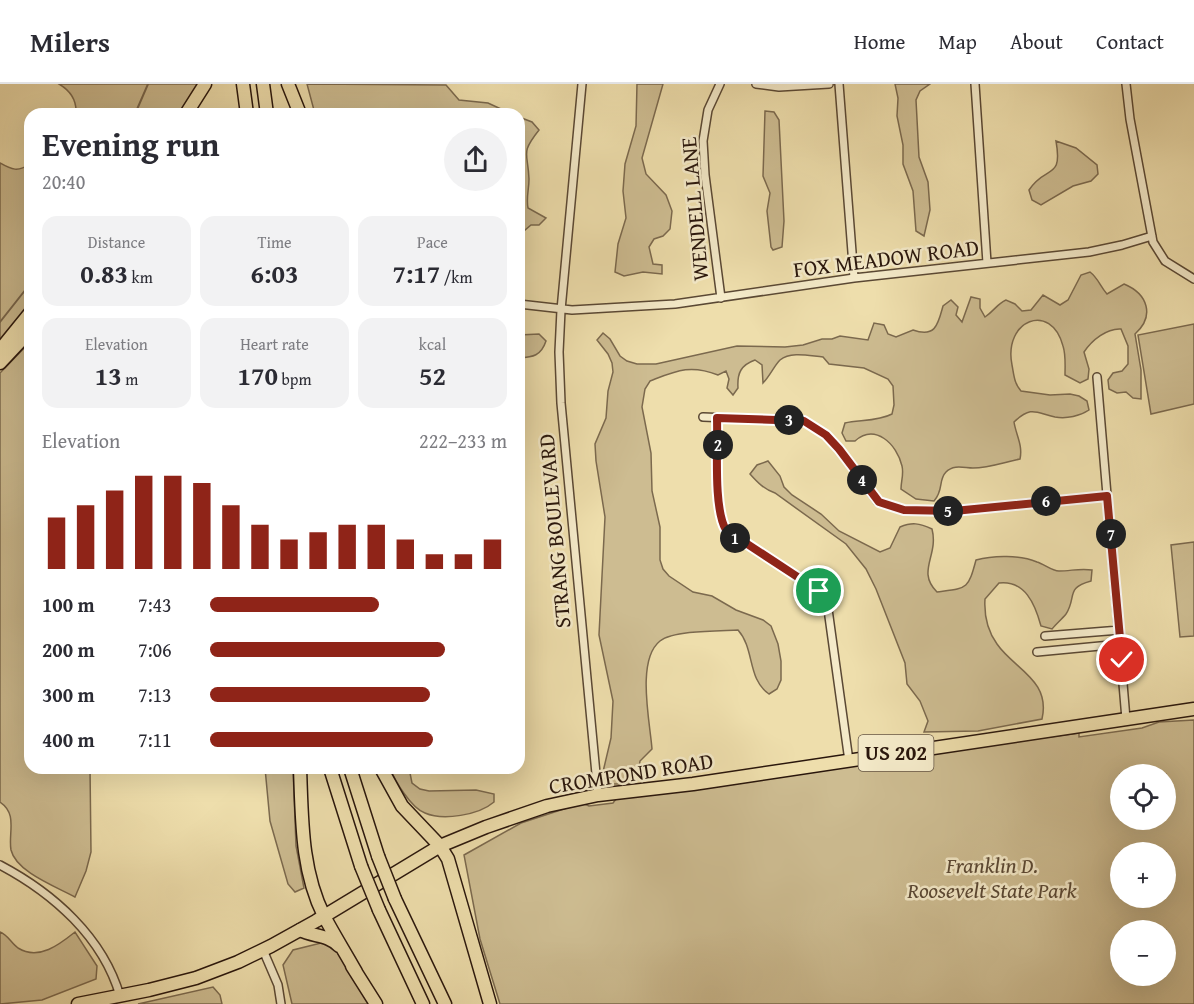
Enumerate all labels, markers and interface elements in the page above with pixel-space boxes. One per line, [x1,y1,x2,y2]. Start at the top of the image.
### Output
text: Milers [30,21,110,62]
text: Home [854,26,905,57]
text: Map [938,26,977,57]
text: About [1010,26,1063,57]
text: Contact [1096,26,1164,57]
text: Evening run [42,120,219,168]
button: share [444,128,507,191]
street label: WENDELL LANE [672,136,716,282]
text: 20:40 [42,167,85,196]
text: Distance [88,230,145,254]
text: Time [257,230,292,254]
text: Pace [417,230,448,254]
street label: FOX MEADOW ROAD [791,231,981,285]
text: 0.83 [80,254,128,293]
text: 6:03 [251,254,298,293]
text: 7:17 [392,254,440,293]
text: km [128,265,153,289]
text: /km [440,265,473,289]
text: Elevation [85,332,148,356]
text: Heart rate [240,332,309,356]
text: kcal [419,332,446,356]
text: 13 [95,356,122,395]
text: 170 [238,356,278,395]
text: 52 [419,356,446,395]
text: m [122,367,138,391]
text: bpm [278,367,311,391]
pin: 3 [774,405,804,435]
text: 3 [785,408,793,432]
text: Elevation [42,426,120,455]
text: 222–233 m [419,426,507,455]
pin: 2 [703,430,733,460]
street label: STRANG BOULEVARD [530,432,578,630]
text: 2 [714,433,722,457]
pin: 4 [847,465,877,495]
text: 4 [858,468,866,492]
pin: 6 [1031,486,1061,516]
text: 6 [1042,489,1050,513]
pin: 5 [933,496,963,526]
text: 5 [944,499,952,523]
pin: 7 [1096,519,1126,549]
text: 7 [1107,522,1115,546]
pin: 1 [720,523,750,553]
text: 1 [731,526,739,550]
pin [793,565,844,616]
icon: arrive [802,574,835,607]
text: 100 m [42,590,95,619]
text: 7:43 [138,590,172,619]
pin [1096,634,1147,685]
text: 200 m [42,635,95,664]
text: 7:06 [138,635,172,664]
icon: check [1105,643,1138,676]
text: 300 m [42,680,95,709]
text: 7:13 [138,680,172,709]
text: 400 m [42,725,95,754]
text: 7:11 [138,725,172,754]
road number: US 202 [858,735,934,771]
street label: CROMPOND ROAD [547,744,715,802]
map controls [1110,764,1176,986]
button: locate [1110,764,1176,830]
button: + [1110,842,1176,908]
park label: Franklin D. Roosevelt State Park [906,849,1078,906]
button: − [1110,920,1176,986]

